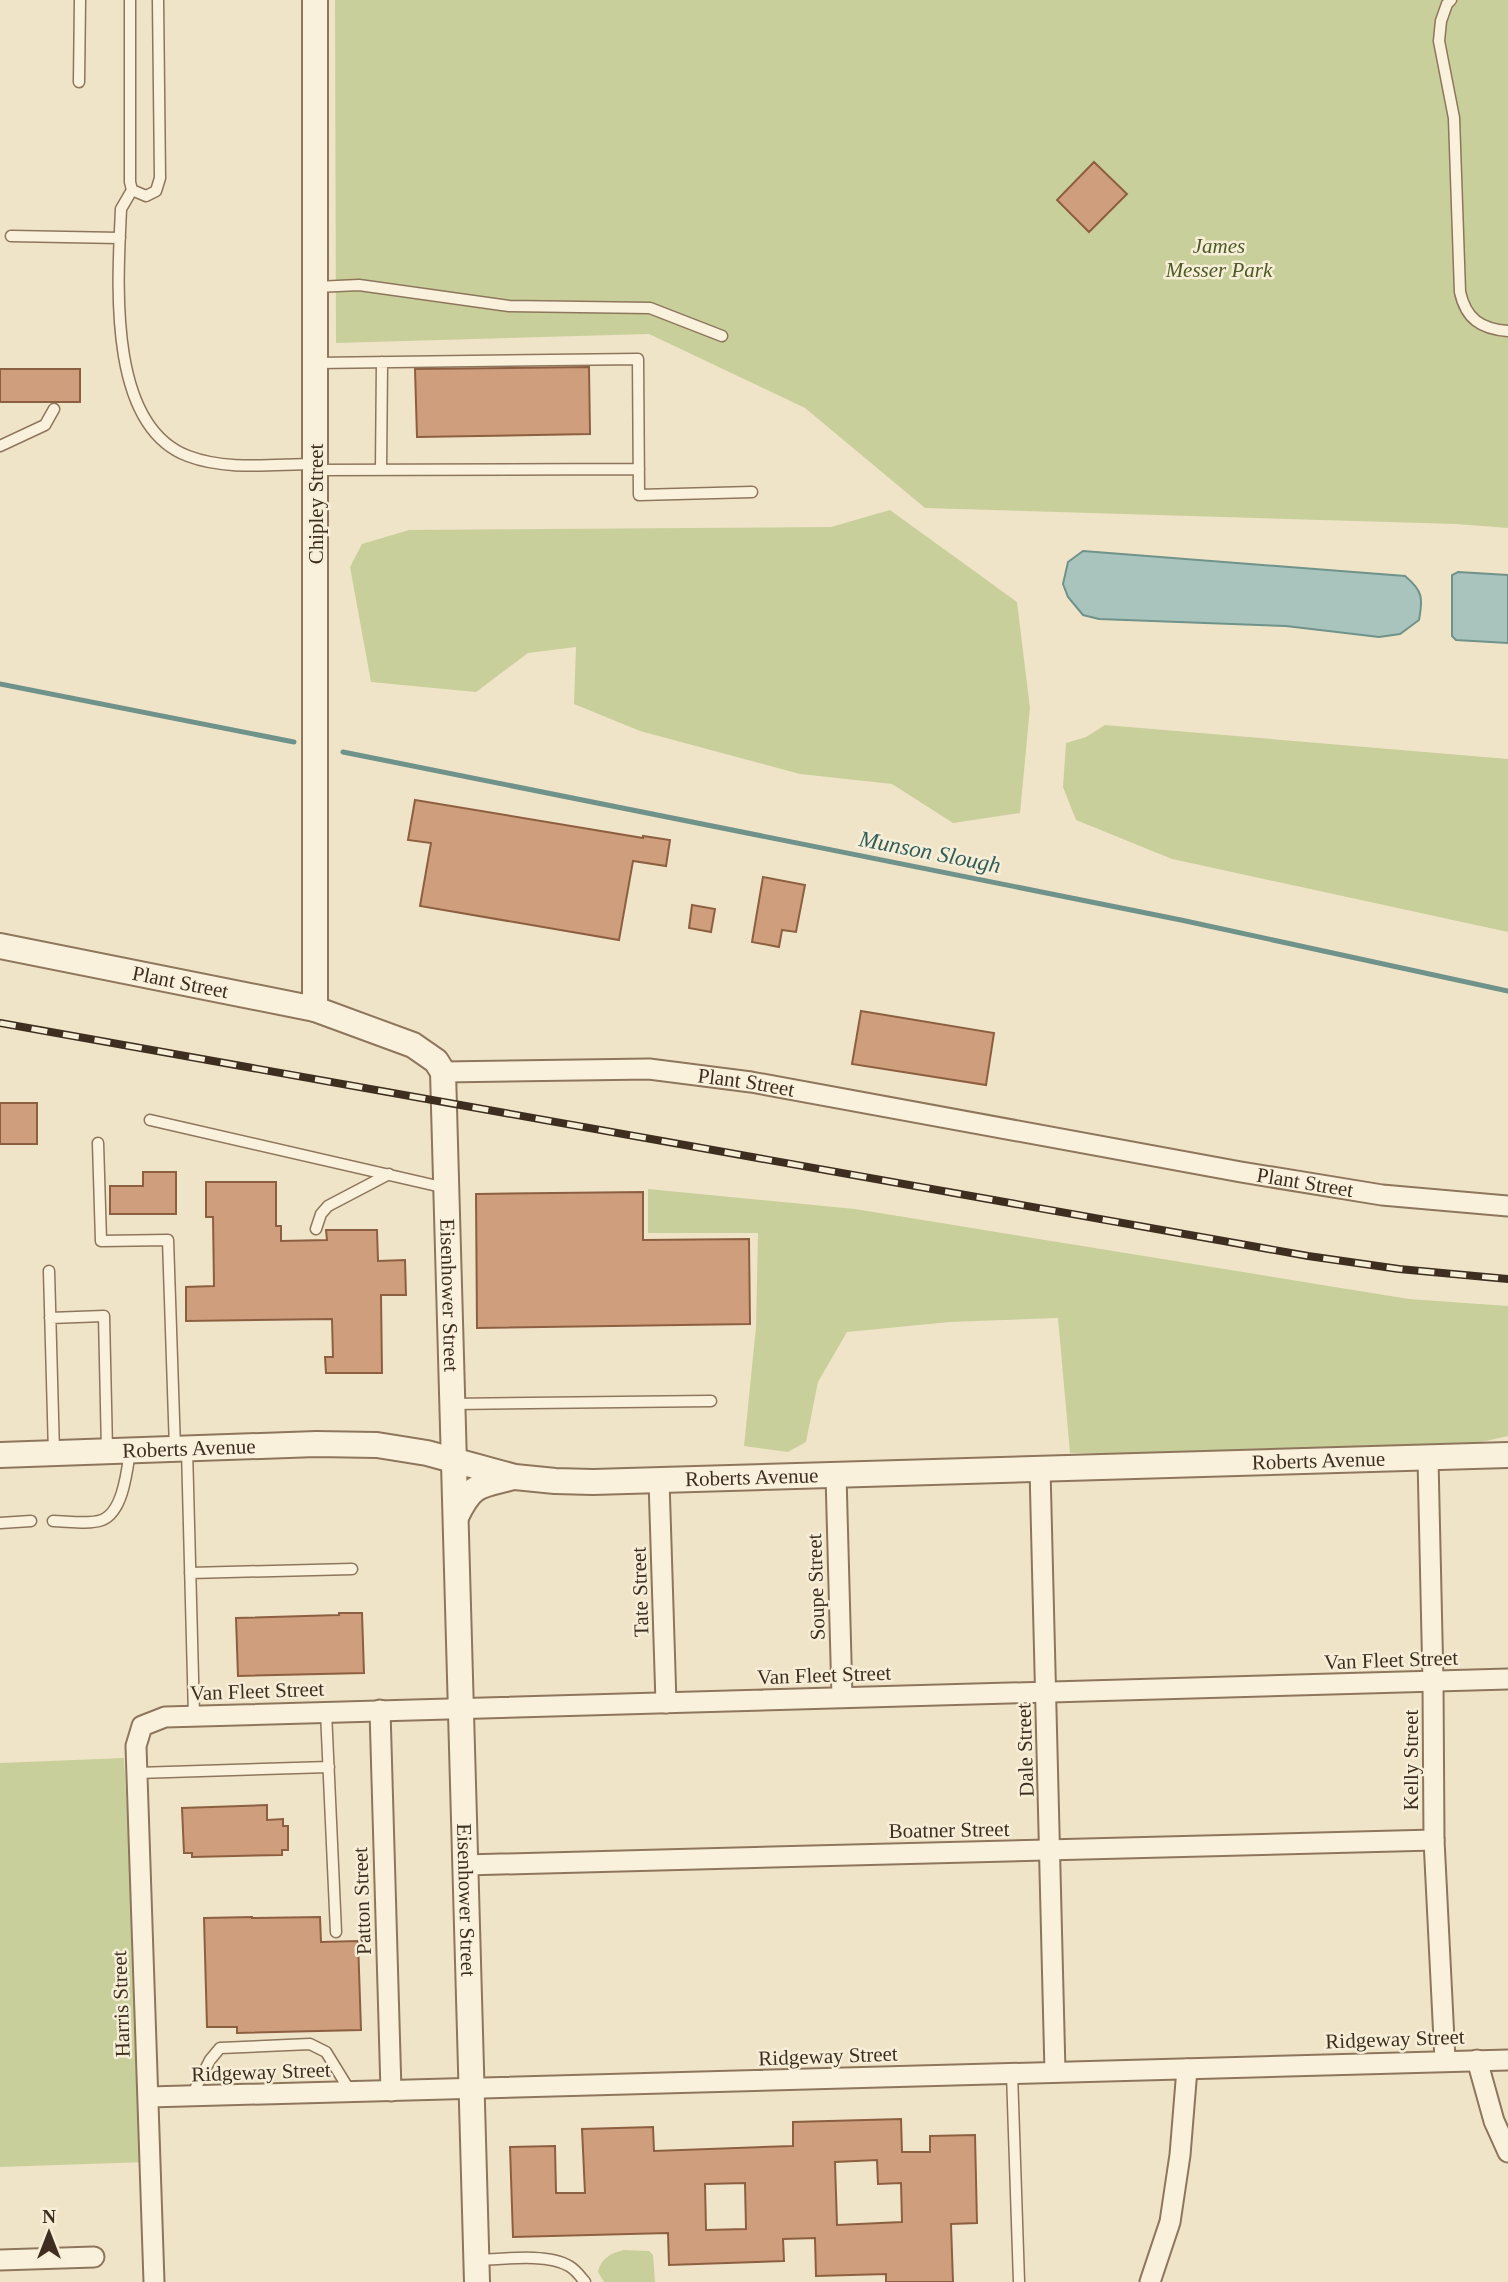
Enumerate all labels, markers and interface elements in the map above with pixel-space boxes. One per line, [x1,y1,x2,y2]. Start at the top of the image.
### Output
park label: James Messer Park [1165,234,1273,282]
street label: Chipley Street [304,443,328,564]
water label: Munson Slough [856,826,1003,878]
street label: Plant Street [130,961,231,1003]
street label: Plant Street [696,1063,796,1102]
street label: Plant Street [1255,1163,1355,1202]
street label: Eisenhower Street [435,1218,463,1372]
street label: Roberts Avenue [122,1434,256,1463]
street label: Roberts Avenue [1251,1447,1385,1475]
street label: Roberts Avenue [685,1463,819,1491]
street label: Soupe Street [802,1533,830,1641]
street label: Tate Street [626,1546,654,1637]
street label: Van Fleet Street [1324,1646,1459,1674]
street label: Van Fleet Street [757,1661,892,1689]
street label: Van Fleet Street [190,1677,325,1705]
street label: Dale Street [1011,1703,1039,1797]
street label: Kelly Street [1399,1709,1423,1810]
street label: Boatner Street [888,1817,1010,1843]
street label: Eisenhower Street [452,1823,480,1977]
street label: Patton Street [348,1846,376,1955]
street label: Harris Street [107,1950,135,2058]
street label: Ridgeway Street [1325,2025,1465,2053]
street label: Ridgeway Street [758,2042,898,2070]
street label: Ridgeway Street [191,2058,331,2086]
north arrow [14,2198,84,2268]
text: N [42,2206,56,2227]

